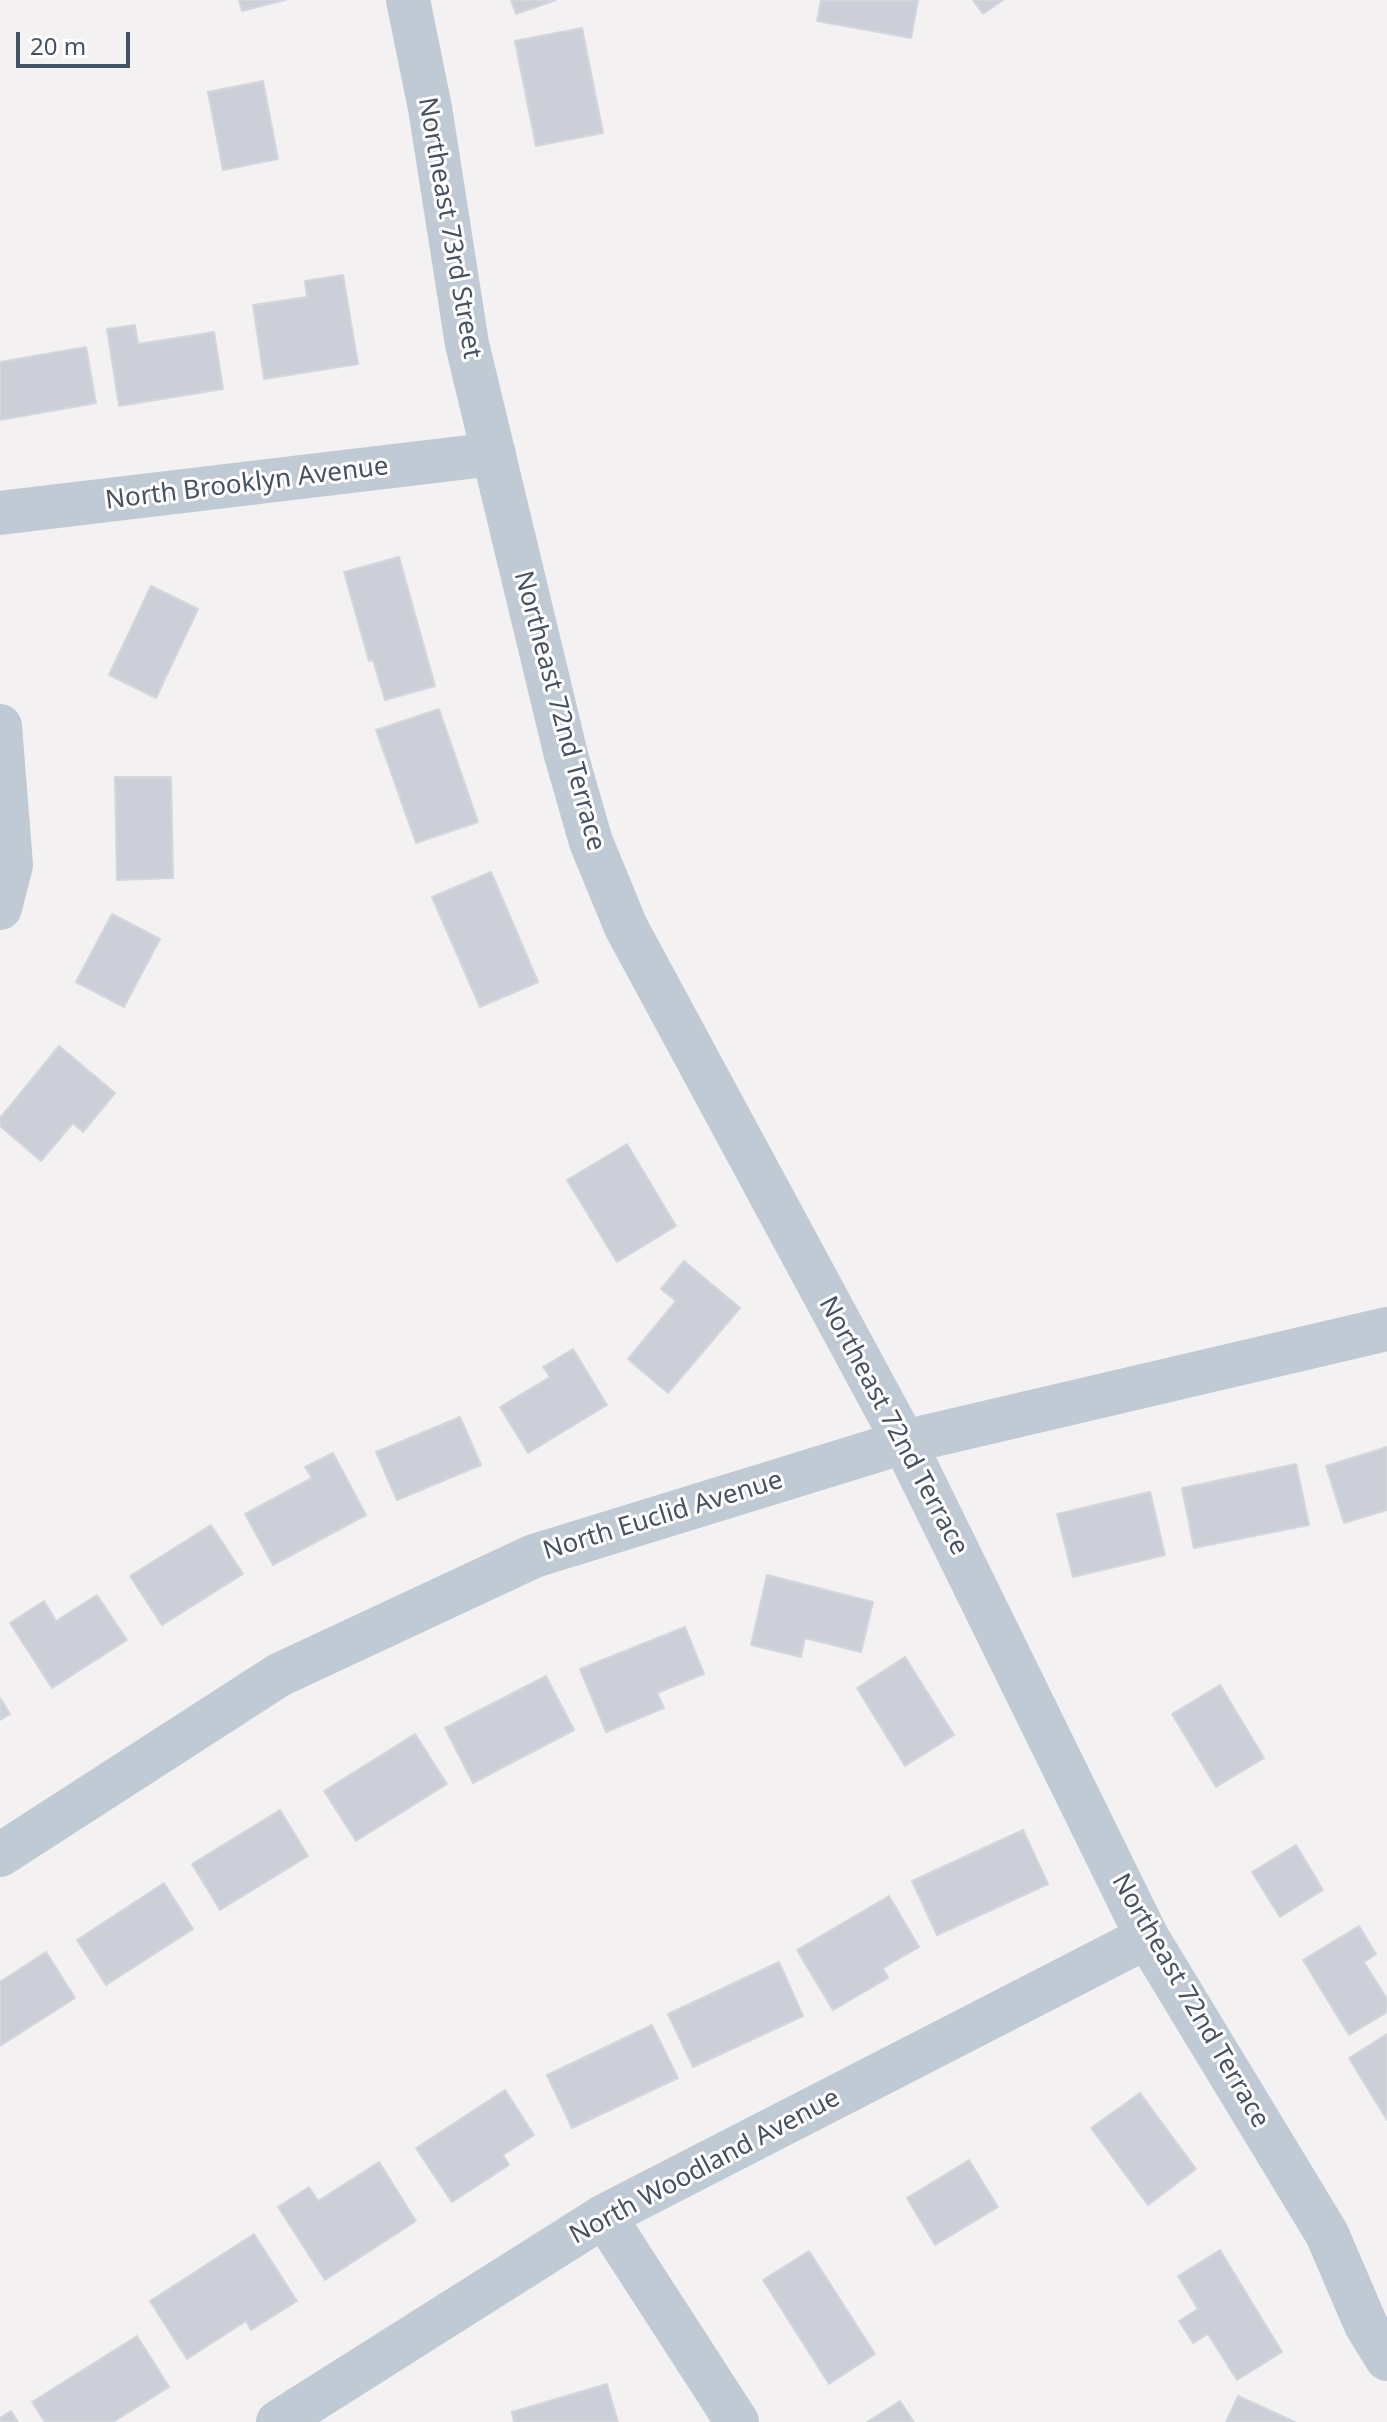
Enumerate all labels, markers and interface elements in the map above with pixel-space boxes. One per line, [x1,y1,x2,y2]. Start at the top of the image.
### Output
scale bar [20,16,134,66]
text: 20 m [30,29,86,62]
street label: Northeast 73rd Street [411,95,487,361]
street label: North Brooklyn Avenue [104,451,390,517]
street label: Northeast 72nd Terrace [507,568,611,854]
street label: Northeast 72nd Terrace [812,1291,974,1561]
street label: North Euclid Avenue [539,1465,787,1567]
street label: Northeast 72nd Terrace [1104,1868,1276,2134]
street label: North Woodland Avenue [565,2083,845,2251]

